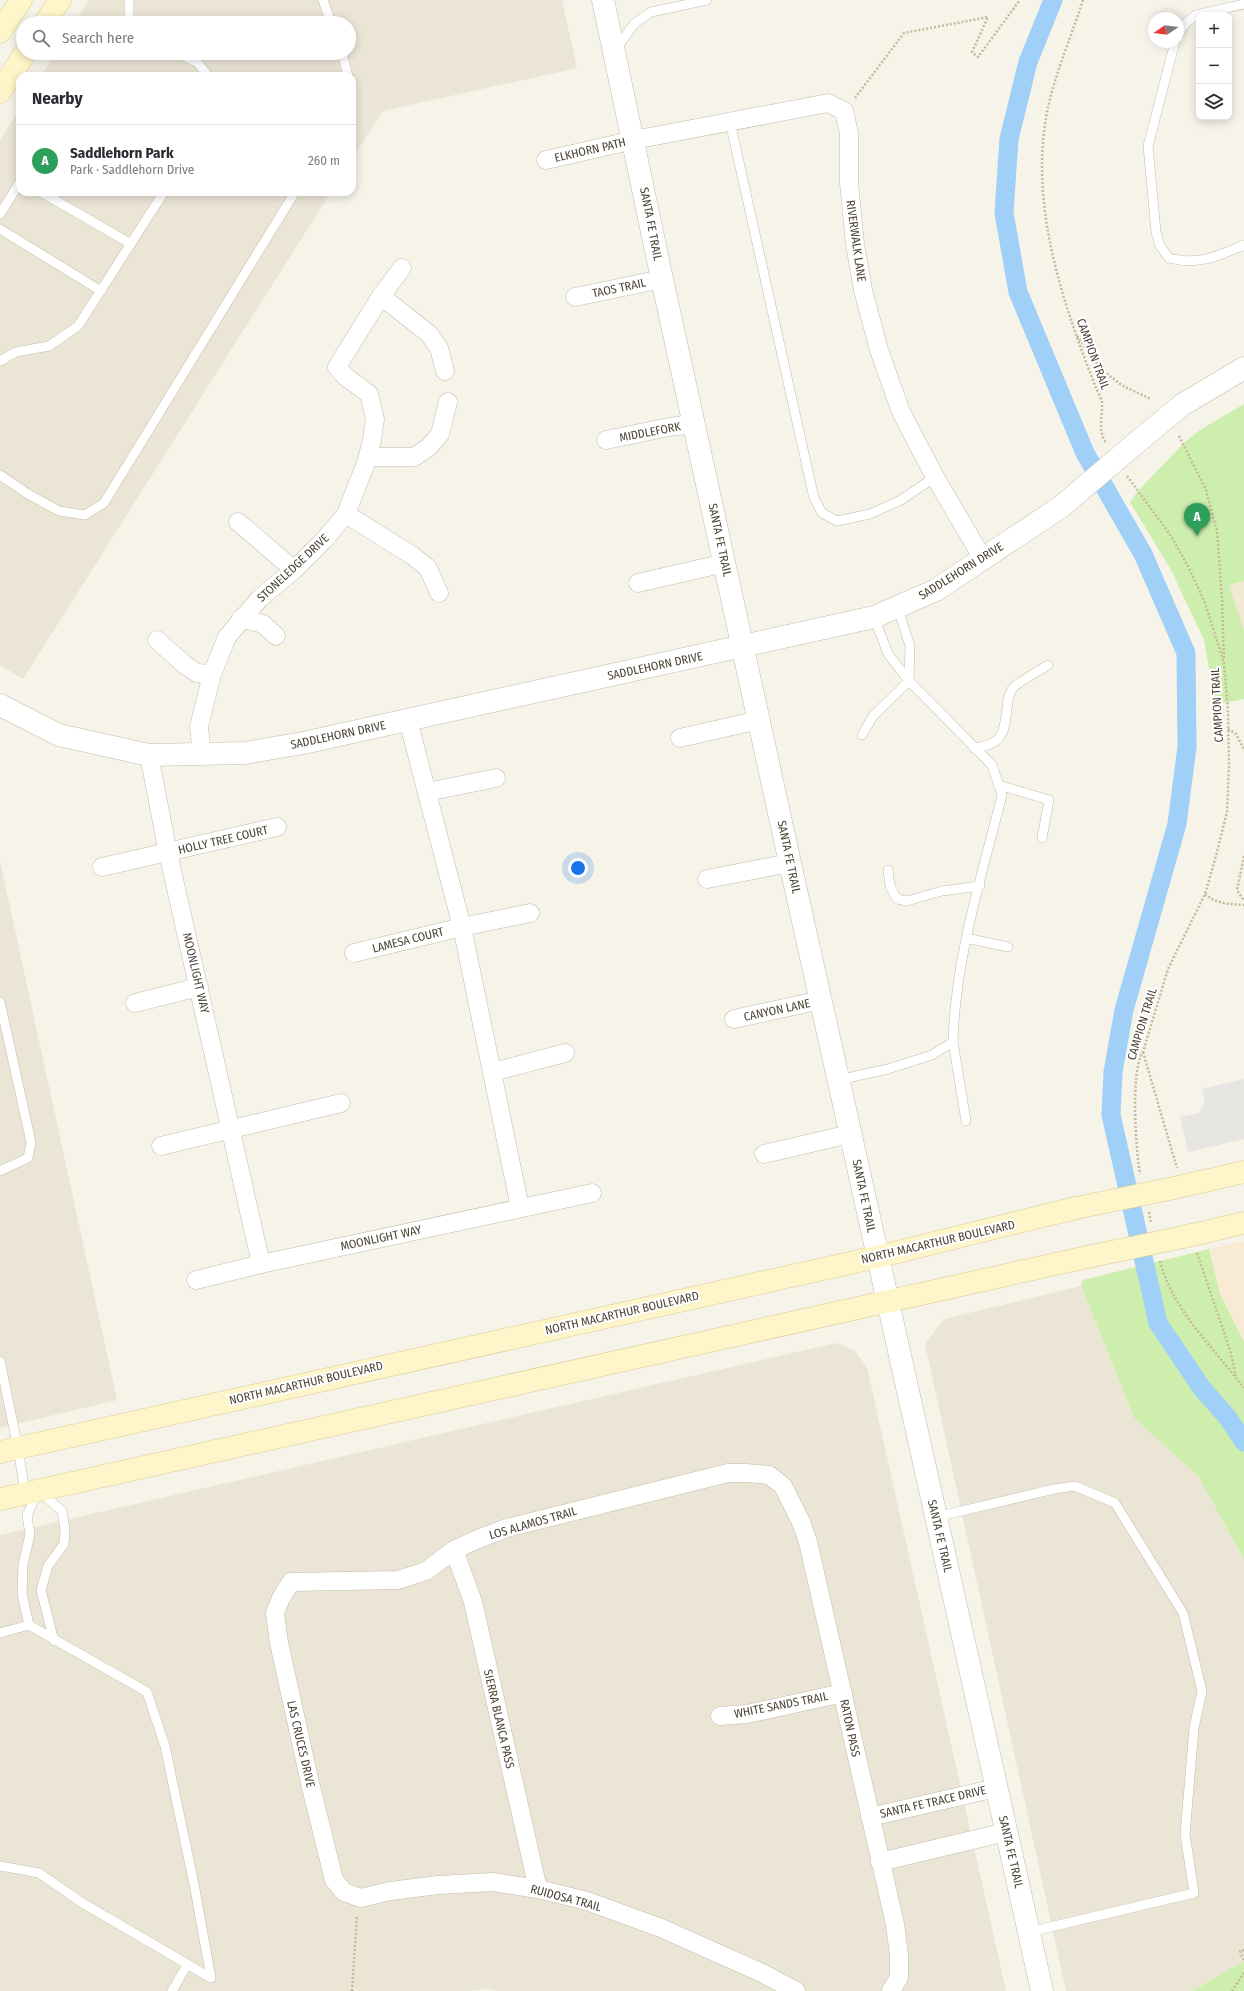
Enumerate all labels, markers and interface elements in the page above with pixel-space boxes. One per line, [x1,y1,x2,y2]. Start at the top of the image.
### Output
north arrow [1148,12,1184,48]
map controls [1196,12,1232,120]
button: + [1196,12,1232,48]
search box [16,16,356,60]
icon: search [30,27,52,49]
text: Search here [62,29,134,47]
button: − [1196,48,1232,84]
button: layers [1196,84,1232,120]
text: Nearby [32,88,83,109]
street label: ELKHORN PATH [553,135,627,165]
text: Saddlehorn Park [70,144,174,162]
text: A [41,153,49,168]
text: 260 m [308,153,340,168]
text: Park · Saddlehorn Drive [70,162,194,177]
street label: SANTA FE TRAIL [637,186,665,262]
street label: RIVERWALK LANE [843,199,869,283]
street label: TAOS TRAIL [591,275,648,300]
street label: CAMPION TRAIL [1074,316,1113,392]
street label: MIDDLEFORK [618,419,682,445]
street label: SANTA FE TRAIL [705,502,735,578]
pin: A [1184,503,1210,536]
street label: STONELEDGE DRIVE [254,531,332,605]
street label: SADDLEHORN DRIVE [916,539,1006,603]
street label: SADDLEHORN DRIVE [606,649,704,683]
street label: CAMPION TRAIL [1208,667,1226,743]
street label: SADDLEHORN DRIVE [289,718,387,752]
street label: SANTA FE TRAIL [774,819,804,895]
street label: HOLLY TREE COURT [177,823,270,857]
your location [568,858,588,878]
street label: LAMESA COURT [371,924,446,956]
street label: MOONLIGHT WAY [180,931,212,1015]
street label: CAMPION TRAIL [1124,986,1160,1062]
street label: CANYON LANE [743,996,812,1024]
street label: SANTA FE TRAIL [849,1158,879,1234]
street label: NORTH MACARTHUR BOULEVARD [860,1217,1016,1267]
street label: MOONLIGHT WAY [339,1223,423,1253]
street label: NORTH MACARTHUR BOULEVARD [544,1288,700,1338]
street label: NORTH MACARTHUR BOULEVARD [228,1358,384,1408]
street label: SANTA FE TRAIL [925,1498,955,1574]
street label: LOS ALAMOS TRAIL [488,1504,579,1542]
street label: SIERRA BLANCA PASS [481,1668,517,1770]
street label: WHITE SANDS TRAIL [733,1689,830,1721]
street label: RATON PASS [837,1698,863,1758]
street label: LAS CRUCES DRIVE [284,1699,318,1789]
street label: SANTA FE TRACE DRIVE [879,1783,988,1821]
street label: SANTA FE TRAIL [996,1814,1026,1890]
street label: RUIDOSA TRAIL [529,1882,604,1914]

